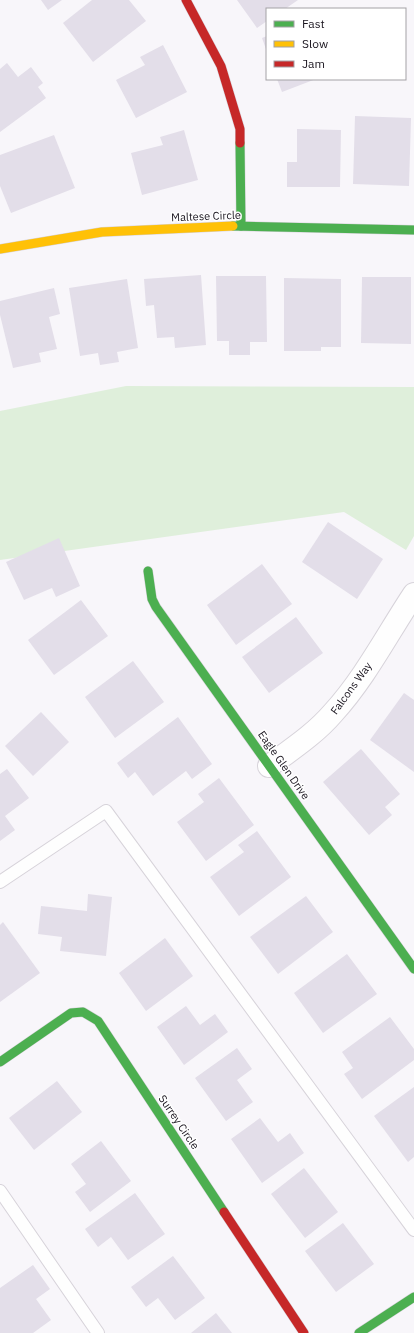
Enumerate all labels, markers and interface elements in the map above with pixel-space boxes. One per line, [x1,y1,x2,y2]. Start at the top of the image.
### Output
legend [266,8,406,80]
text: Fast [302,16,325,31]
text: Slow [302,36,328,51]
text: Jam [302,56,325,71]
street label: Maltese Circle [171,208,241,224]
street label: Falcons Way [327,659,375,717]
street label: Eagle Glen Drive [255,728,313,802]
street label: Surrey Circle [156,1092,202,1152]

